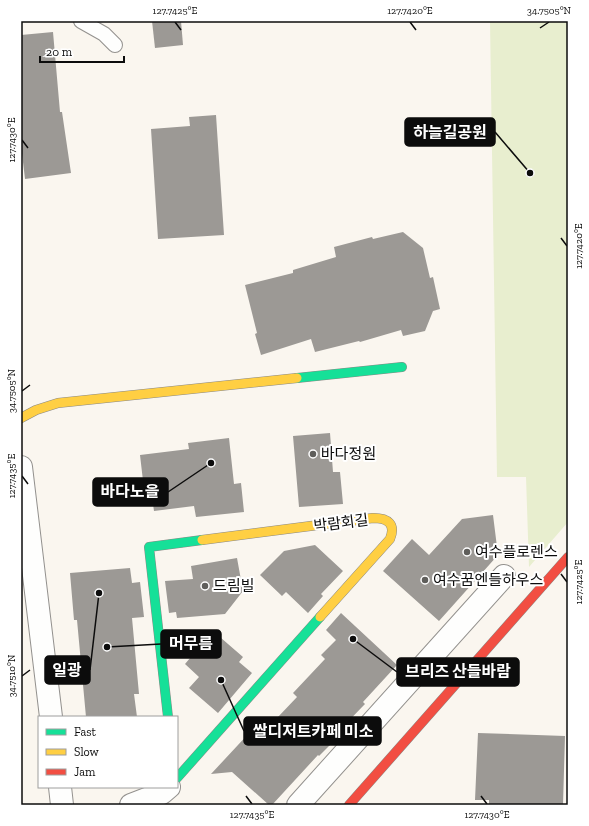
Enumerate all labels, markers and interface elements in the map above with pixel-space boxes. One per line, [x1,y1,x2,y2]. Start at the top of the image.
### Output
text: 127.7425°E [153,5,198,17]
text: 127.7420°E [387,5,433,17]
text: 34.7505°N [527,5,572,17]
scale bar [40,38,124,64]
text: 20 m [46,45,73,59]
text: 127.7430°E [6,117,18,163]
callout: 하늘길공원 [405,118,495,146]
text: 하늘길공원 [413,123,487,142]
text: 127.7420°E [573,223,585,269]
text: 34.7505°N [6,368,18,413]
place label: 바다정원 [321,445,376,463]
marker: 바다정원 [308,449,318,459]
text: 127.7435°E [6,454,18,498]
callout: 바다노을 [93,478,168,506]
text: 바다노을 [101,482,160,501]
street label: 박람회길 [313,511,369,535]
place label: 여수플로렌스 [475,543,558,561]
marker: 여수플로렌스 [462,547,472,557]
text: 127.7425°E [573,559,585,604]
place label: 여수꿈엔들하우스 [433,571,544,589]
marker: 여수꿈엔들하우스 [420,575,430,585]
place label: 드림빌 [213,577,254,595]
marker: 드림빌 [200,581,210,591]
callout: 머무름 [161,630,221,658]
text: 머무름 [169,634,213,653]
text: 34.7510°N [6,654,18,697]
callout: 일광 [45,656,90,684]
callout: 브리즈 산들바람 [397,658,519,686]
text: 일광 [52,661,82,680]
text: 브리즈 산들바람 [405,662,511,681]
legend [38,716,178,788]
callout: 쌀디저트카페 미소 [244,717,381,745]
text: 쌀디저트카페 미소 [253,722,374,741]
text: Fast [74,725,97,739]
text: Slow [74,745,100,759]
text: Jam [74,765,96,779]
text: 127.7435°E [230,809,274,821]
text: 127.7430°E [464,809,510,821]

